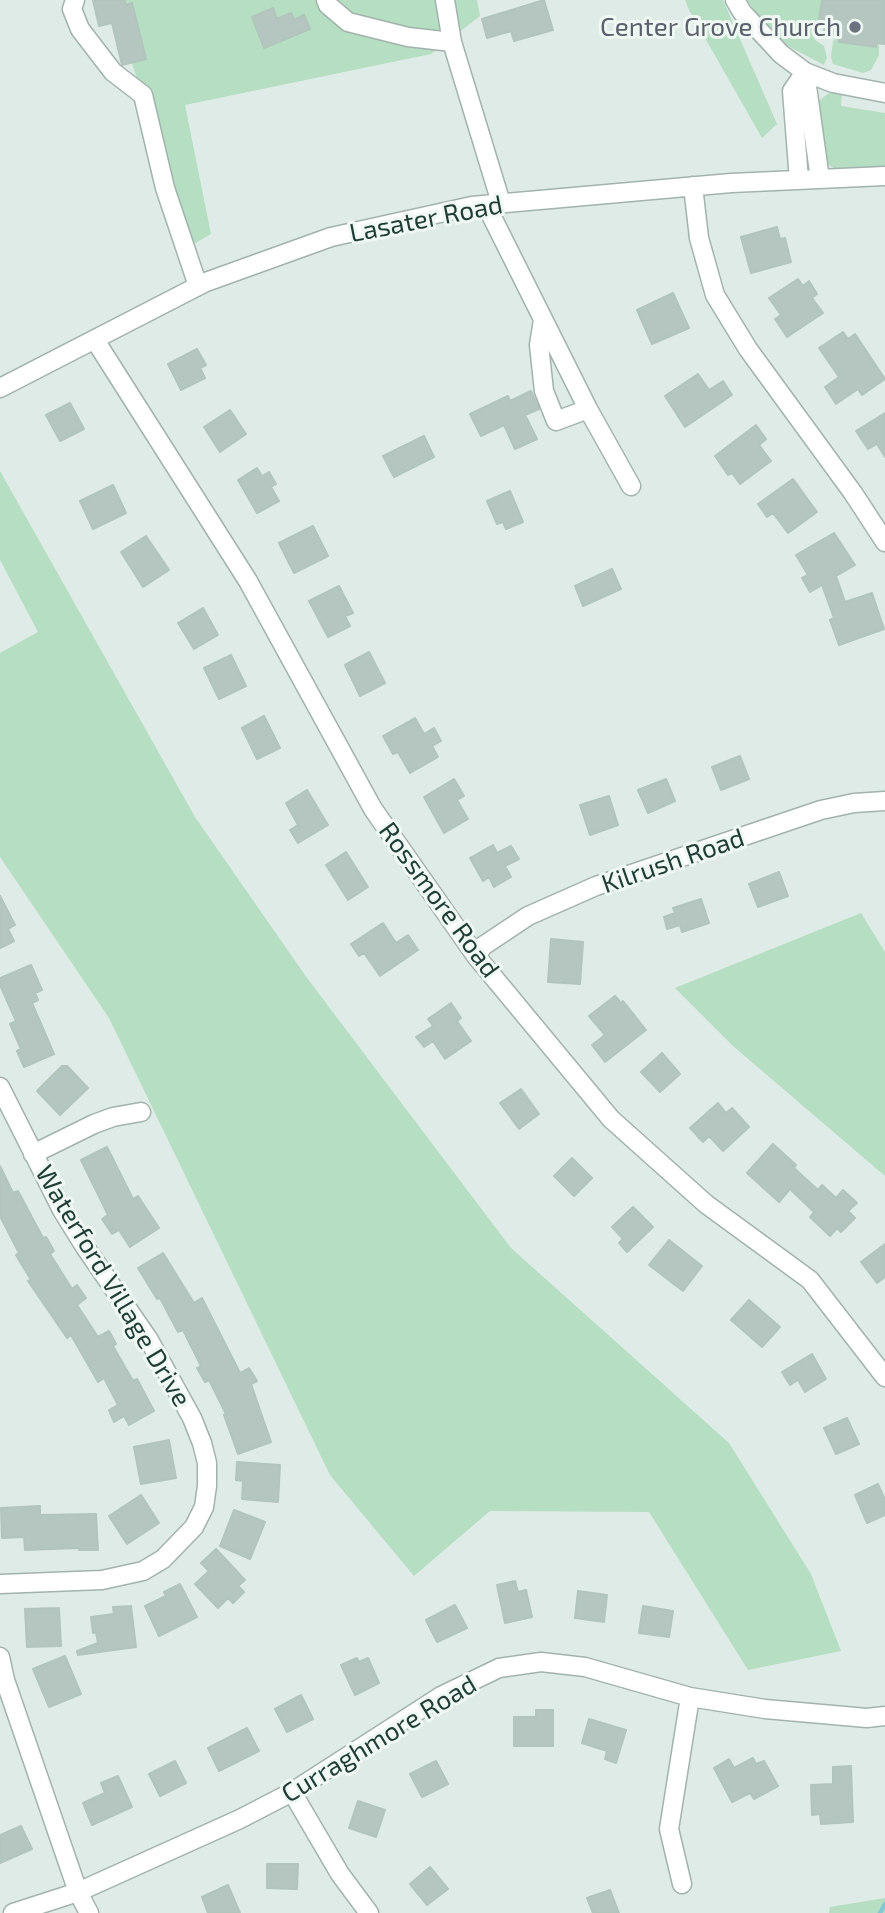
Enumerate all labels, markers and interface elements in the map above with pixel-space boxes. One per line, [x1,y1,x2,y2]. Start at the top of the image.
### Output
place label: Center Grove Church [600,11,841,43]
marker: Center Grove Church [847,19,863,35]
street label: Lasater Road [347,189,505,249]
street label: Rossmore Road [372,816,506,984]
street label: Kilrush Road [598,822,748,900]
street label: Waterford Village Drive [29,1160,197,1412]
street label: Curraghmore Road [276,1669,482,1809]

